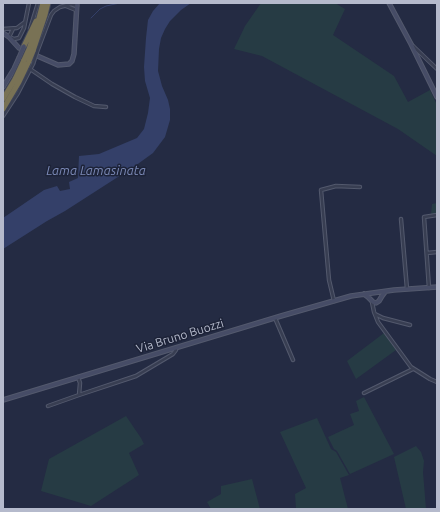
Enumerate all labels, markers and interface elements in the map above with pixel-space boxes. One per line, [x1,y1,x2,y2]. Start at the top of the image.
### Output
water label: Lama Lamasinata [46,163,146,179]
street label: Via Bruno Buozzi [134,316,226,356]

